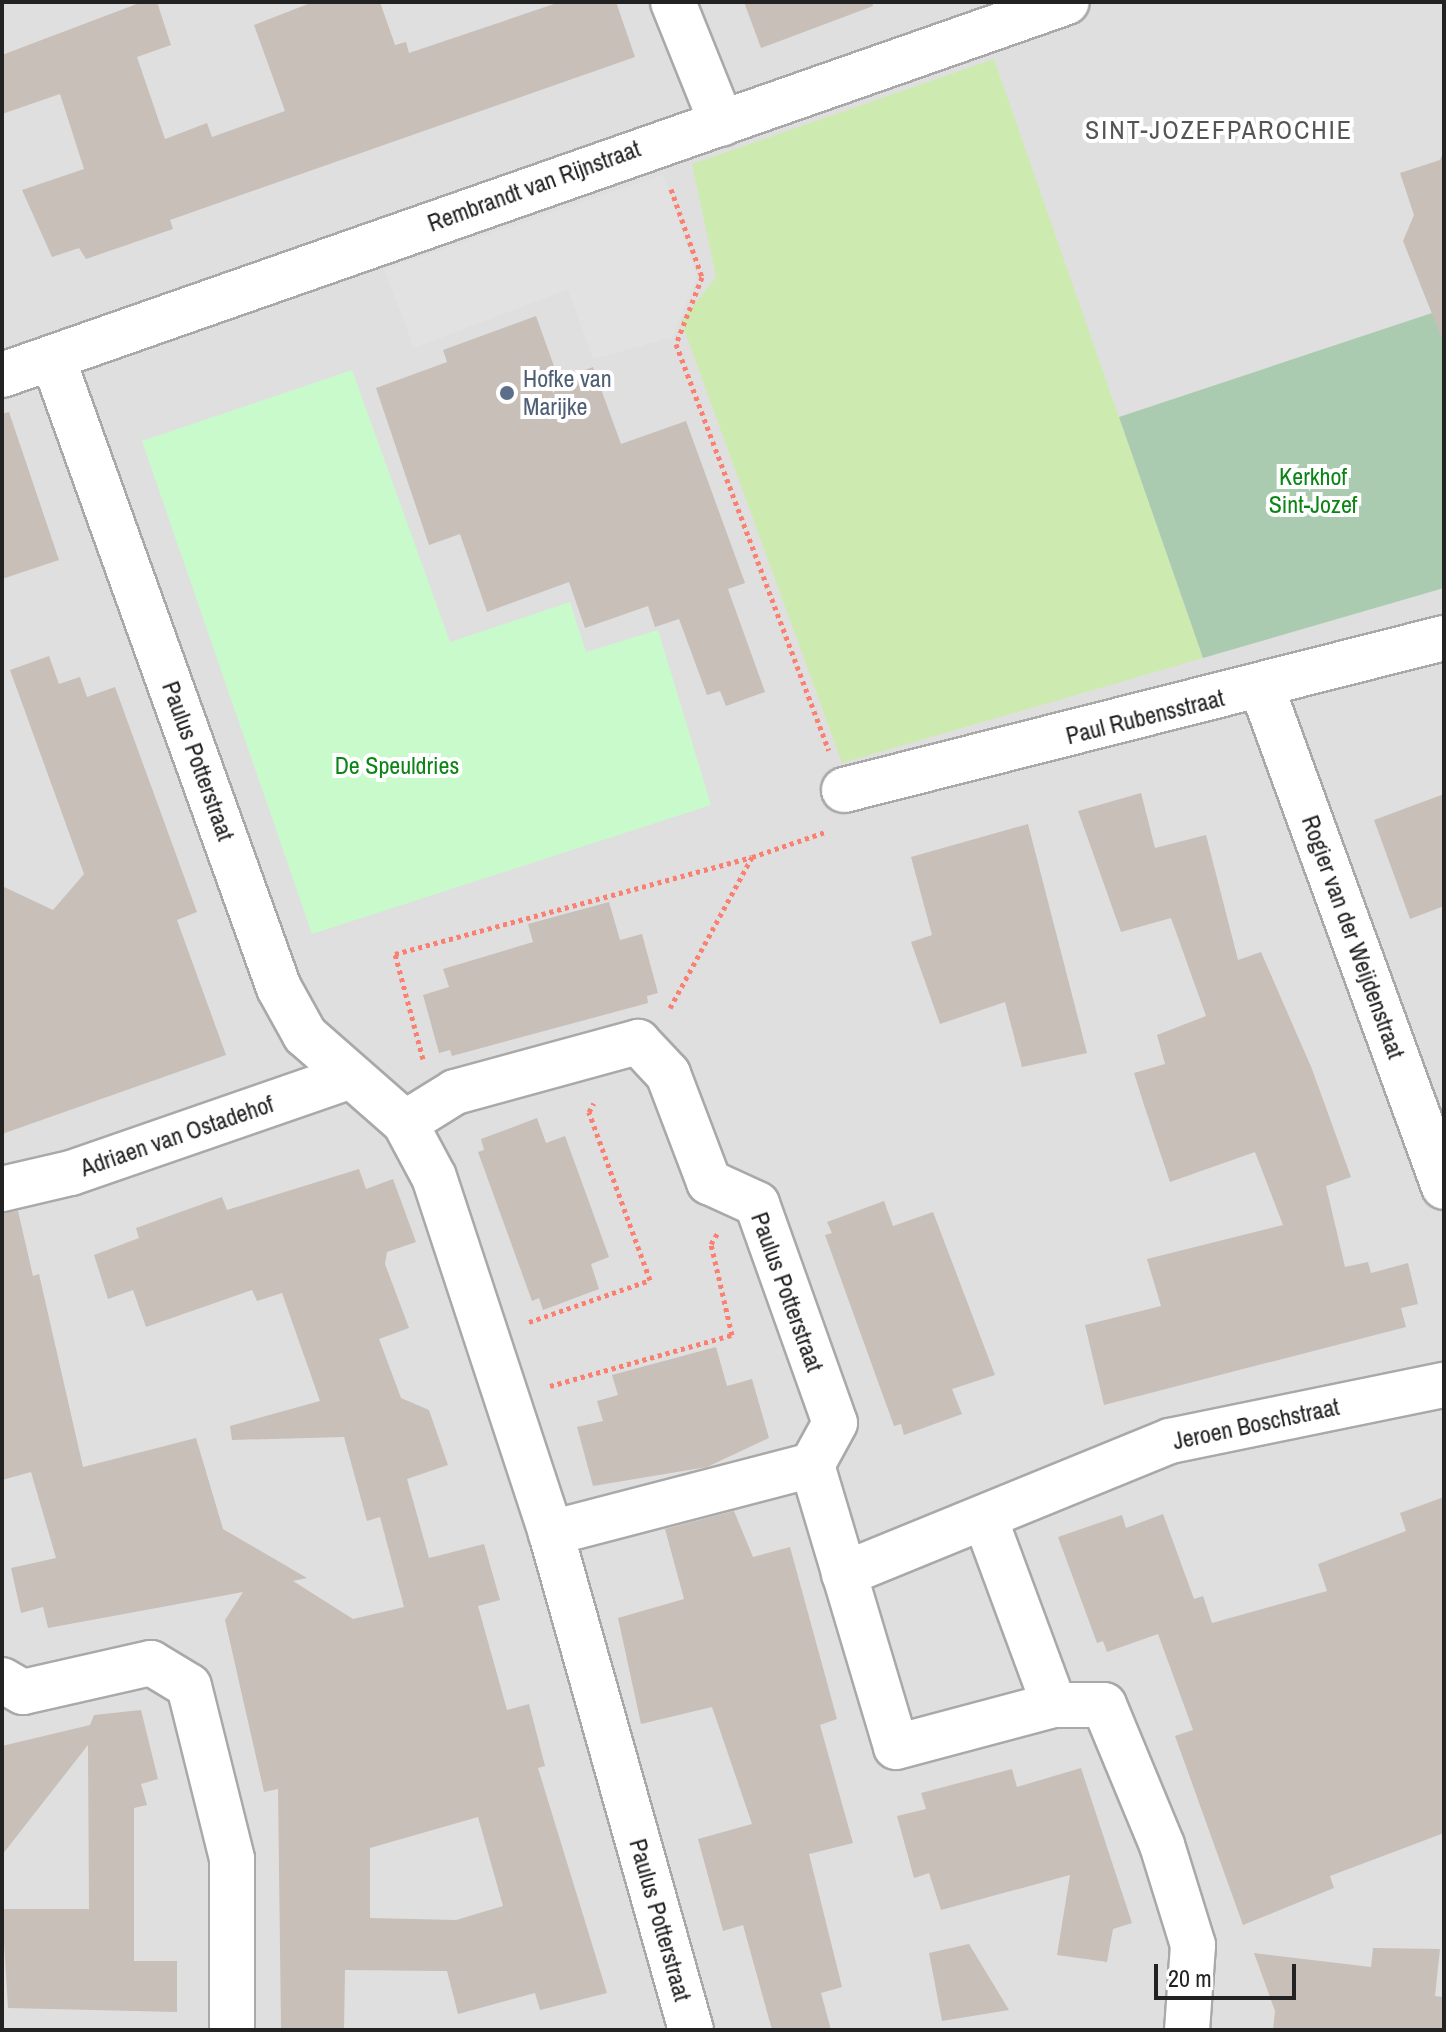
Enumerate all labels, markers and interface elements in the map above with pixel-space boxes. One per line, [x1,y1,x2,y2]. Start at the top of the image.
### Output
district label: SINT-JOZEFPAROCHIE [1085,114,1353,146]
street label: Rembrandt van Rijnstraat [424,134,644,238]
place label: Hofke van Marijke [523,365,612,421]
marker: Hofke van Marijke [498,384,516,402]
park label: Kerkhof Sint-Jozef [1269,463,1357,519]
street label: Paulus Potterstraat [156,677,240,845]
street label: Paul Rubensstraat [1063,683,1227,751]
park label: De Speuldries [335,752,459,780]
street label: Rogier van der Weijdenstraat [1296,811,1410,1063]
street label: Adriaen van Ostadehof [77,1089,277,1183]
street label: Paulus Potterstraat [745,1208,829,1376]
street label: Jeroen Boschstraat [1170,1392,1342,1456]
street label: Paulus Potterstraat [623,1836,697,2004]
scale bar [1158,1948,1300,1998]
text: 20 m [1168,1962,1212,1994]

